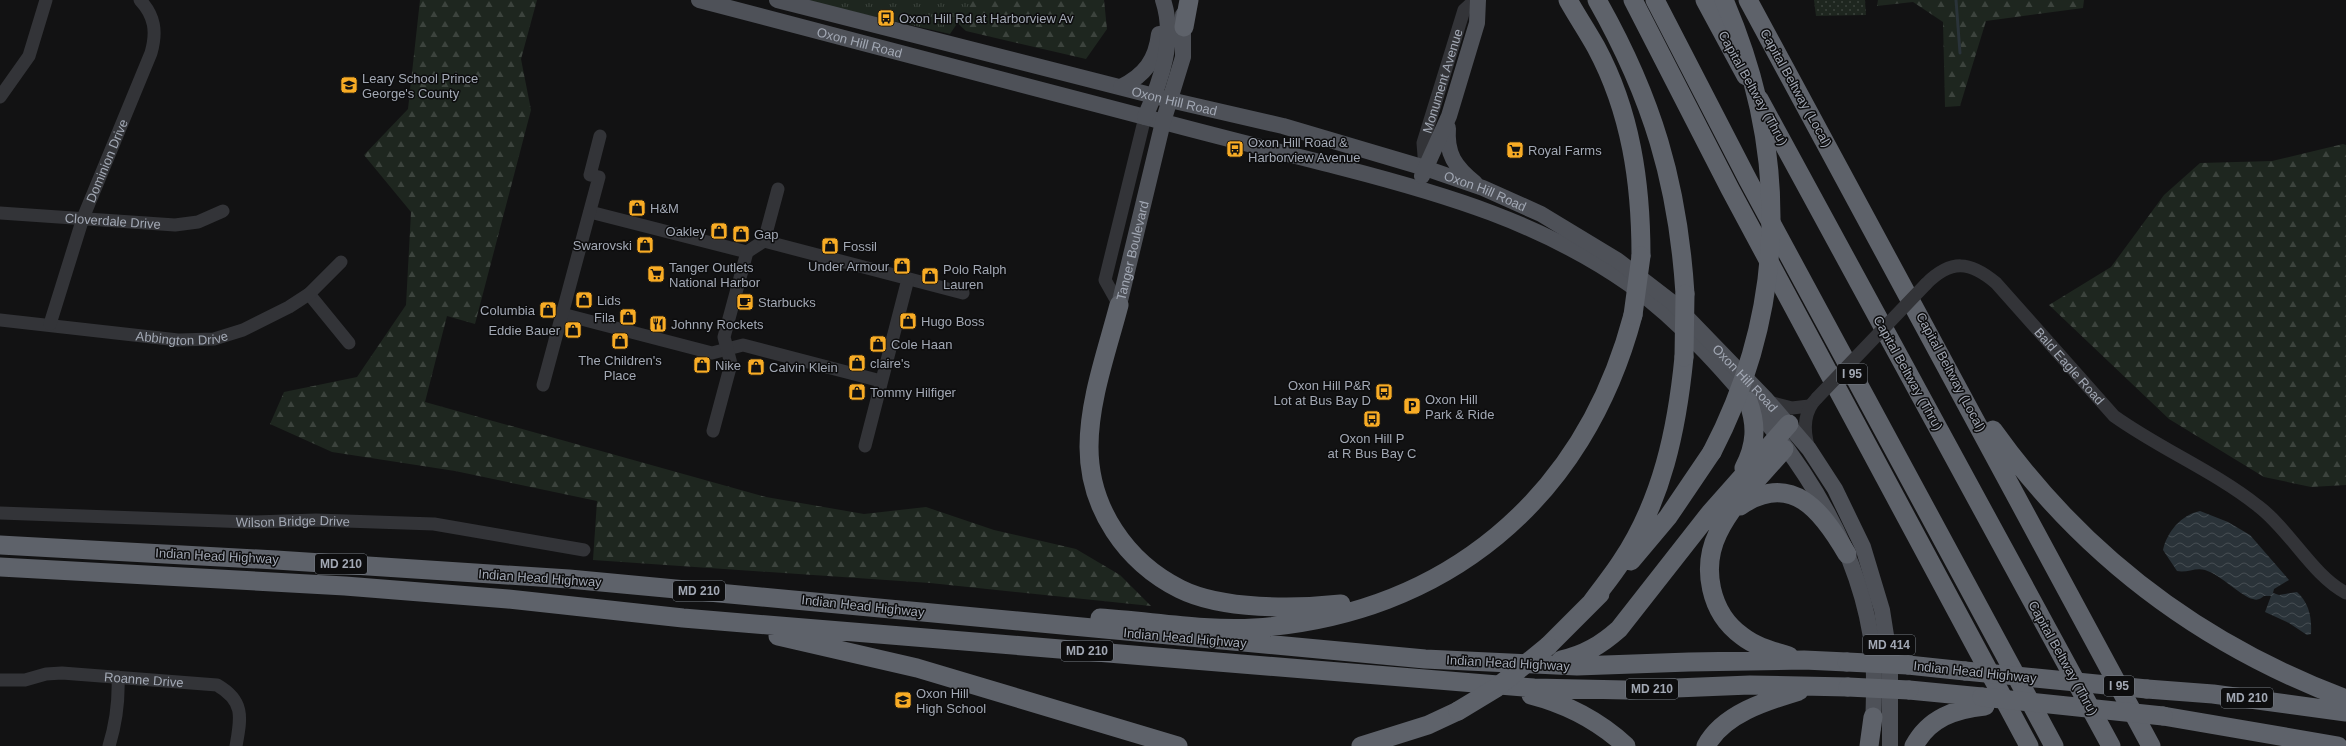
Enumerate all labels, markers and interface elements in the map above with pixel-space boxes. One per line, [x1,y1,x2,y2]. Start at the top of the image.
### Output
bus stop icon: Oxon Hill Rd at Harborview Av [876,8,896,28]
place label: Oxon Hill Rd at Harborview Av [899,11,1074,26]
street label: Oxon Hill Road [815,24,904,60]
street label: Capital Beltway (Local) [1757,26,1835,150]
street label: Monument Avenue [1419,27,1465,135]
street label: Capital Beltway (Thru) [1715,28,1791,148]
place label: Leary School Prince George's County [362,71,478,101]
school or university icon: Leary School Prince George's County [339,75,359,95]
street label: Oxon Hill Road [1130,83,1219,118]
street label: Dominion Drive [83,117,130,205]
place label: Oxon Hill Road & Harborview Avenue [1248,135,1361,165]
bus stop icon: Oxon Hill Road & Harborview Avenue [1225,139,1245,159]
supermarket icon: Royal Farms [1505,140,1525,160]
place label: Royal Farms [1528,143,1602,158]
street label: Oxon Hill Road [1442,168,1529,214]
shop icon: H&M [627,198,647,218]
street label: Tanger Boulevard [1113,199,1151,302]
place label: H&M [650,201,679,216]
street label: Cloverdale Drive [64,210,161,232]
shop icon: Oakley [709,221,729,241]
place label: Oakley [666,224,706,239]
shop icon: Gap [731,224,751,244]
place label: Gap [754,227,779,242]
shop icon: Swarovski [635,235,655,255]
shop icon: Fossil [820,236,840,256]
place label: Swarovski [573,238,632,253]
place label: Fossil [843,239,877,254]
shop icon: Under Armour [892,256,912,276]
place label: Under Armour [808,259,890,274]
place label: Tanger Outlets National Harbor [669,260,761,290]
place label: Polo Ralph Lauren [943,262,1007,292]
supermarket icon: Tanger Outlets National Harbor [646,264,666,284]
shop icon: Polo Ralph Lauren [920,266,940,286]
shop icon: Lids [574,290,594,310]
cafe icon: Starbucks [735,292,755,312]
place label: Lids [597,293,621,308]
place label: Starbucks [758,295,816,310]
shop icon: Columbia [538,300,558,320]
place label: Columbia [480,303,536,318]
shop icon: Fila [618,307,638,327]
place label: Fila [594,310,616,325]
street label: Capital Beltway (Local) [1913,310,1989,434]
shop icon: Hugo Boss [898,311,918,331]
street label: Capital Beltway (Thru) [1870,313,1946,433]
restaurant icon: Johnny Rockets [648,314,668,334]
place label: Hugo Boss [921,314,985,329]
place label: Johnny Rockets [671,317,764,332]
shop icon: Eddie Bauer [563,320,583,340]
place label: Eddie Bauer [488,323,561,338]
street label: Bald Eagle Road [2032,324,2108,407]
street label: Abbington Drive [135,328,230,348]
shop icon: The Children's Place [610,331,630,351]
shop icon: Cole Haan [868,334,888,354]
place label: Cole Haan [891,337,952,352]
street label: Oxon Hill Road [1710,341,1781,415]
place label: The Children's Place [578,353,662,383]
shop icon: claire's [847,353,867,373]
shop icon: Nike [692,355,712,375]
place label: claire's [870,356,911,371]
shop icon: Calvin Klein [746,357,766,377]
place label: Nike [715,358,741,373]
place label: Calvin Klein [769,360,838,375]
road number: I 95 [1837,364,1867,384]
place label: Oxon Hill P&R Lot at Bus Bay D [1273,378,1371,408]
shop icon: Tommy Hilfiger [847,382,867,402]
bus stop icon: Oxon Hill P&R Lot at Bus Bay D [1374,382,1394,402]
place label: Tommy Hilfiger [870,385,957,400]
place label: Oxon Hill Park & Ride [1425,392,1494,422]
parking icon: Oxon Hill Park & Ride [1402,396,1422,416]
bus stop icon: Oxon Hill P at R Bus Bay C [1362,409,1382,429]
place label: Oxon Hill P at R Bus Bay C [1328,431,1416,461]
street label: Wilson Bridge Drive [235,513,350,530]
street label: Indian Head Highway [155,545,280,567]
road number: MD 210 [315,554,367,574]
street label: Indian Head Highway [478,566,603,590]
road number: MD 210 [673,581,725,601]
street label: Indian Head Highway [801,592,926,620]
street label: Capital Beltway (Thru) [2025,598,2101,718]
street label: Indian Head Highway [1123,625,1248,651]
road number: MD 414 [1863,635,1915,655]
road number: MD 210 [1061,641,1113,661]
street label: Indian Head Highway [1446,652,1571,674]
street label: Indian Head Highway [1913,658,2038,686]
street label: Roanne Drive [104,669,184,690]
road number: I 95 [2104,676,2134,696]
road number: MD 210 [1626,679,1678,699]
place label: Oxon Hill High School [916,686,986,716]
road number: MD 210 [2221,688,2273,708]
school or university icon: Oxon Hill High School [893,690,913,710]

